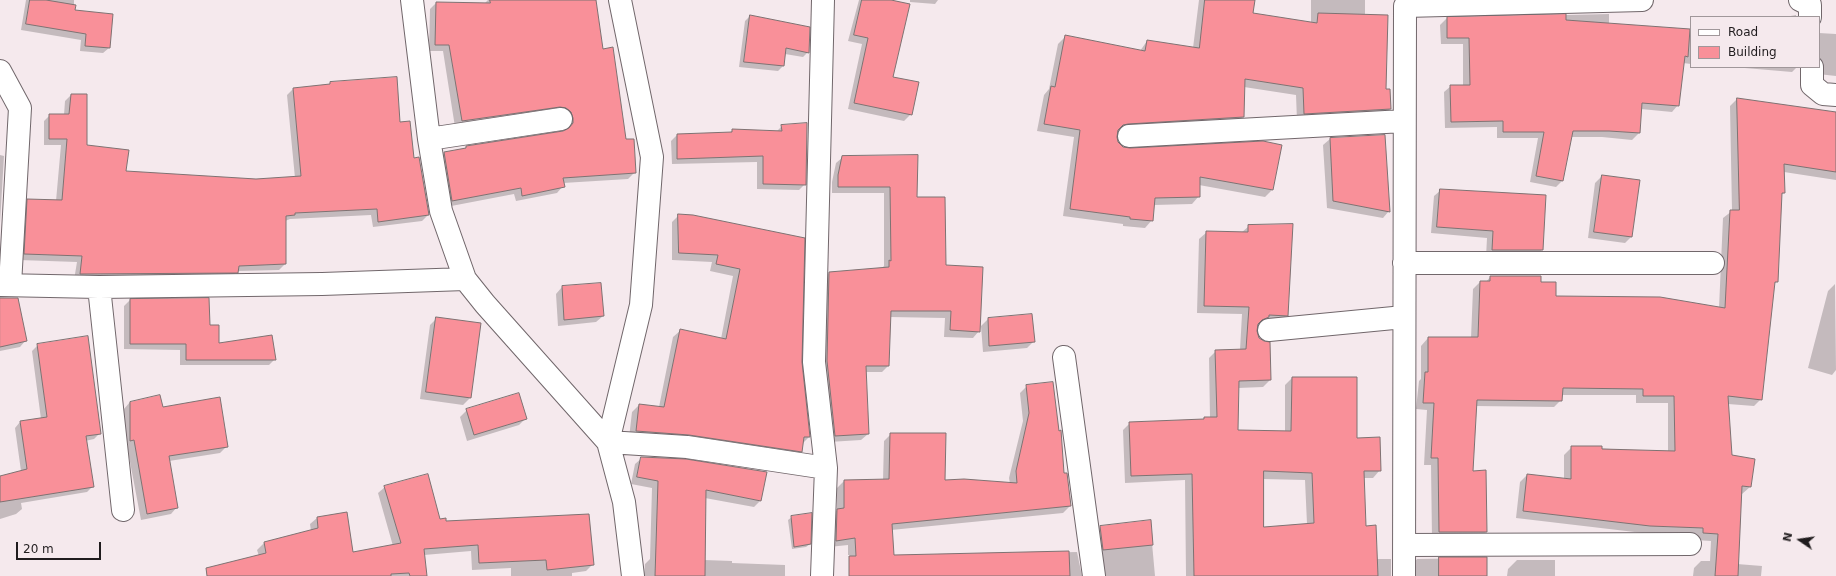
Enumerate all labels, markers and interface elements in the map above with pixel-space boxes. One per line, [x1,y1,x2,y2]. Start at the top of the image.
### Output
legend [1690,16,1820,68]
text: Road [1728,25,1758,39]
text: Building [1728,45,1777,59]
north arrow [1780,520,1820,560]
text: N [1780,531,1795,543]
scale bar [18,534,103,560]
text: 20 m [23,542,54,556]

